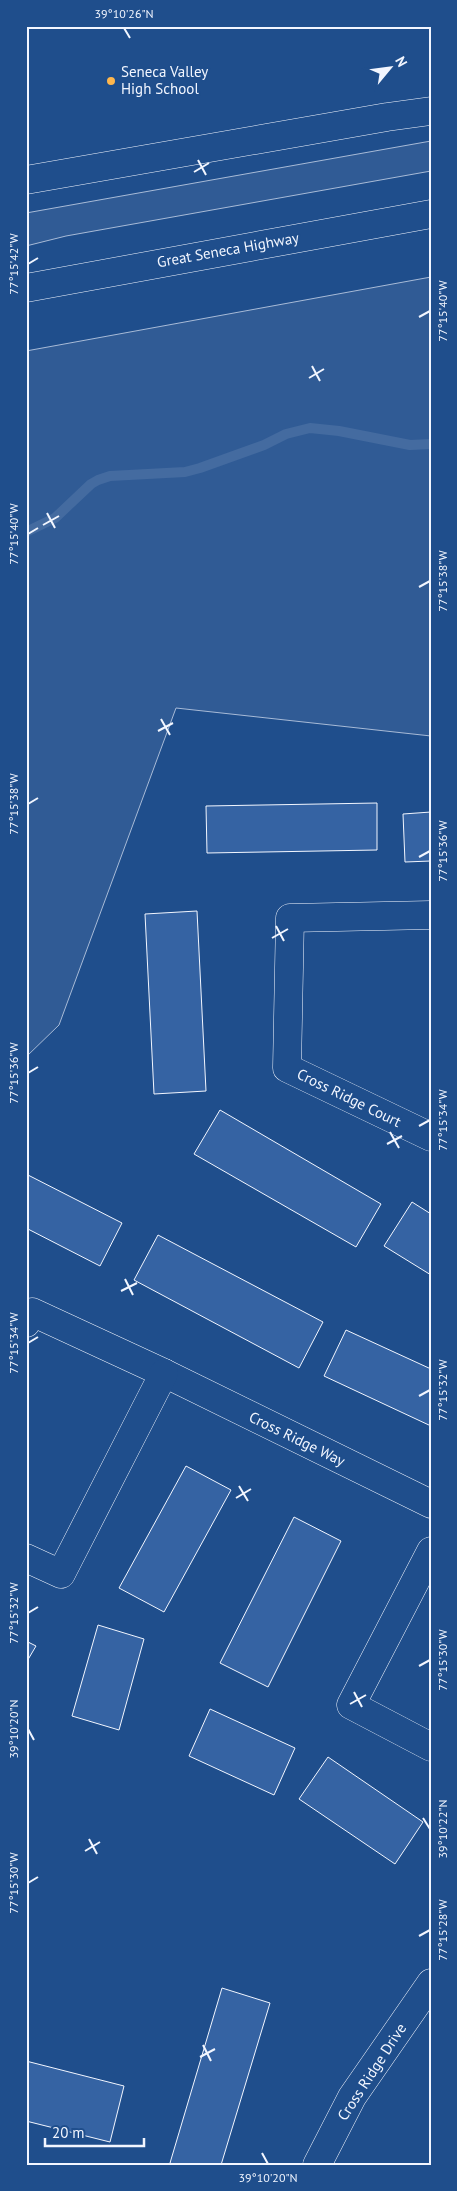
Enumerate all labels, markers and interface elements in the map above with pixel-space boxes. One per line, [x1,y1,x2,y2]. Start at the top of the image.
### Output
text: 39°10'26"N [94,6,154,21]
north arrow [364,42,414,92]
text: N [391,53,411,70]
place label: Seneca Valley High School [121,62,208,98]
marker: Seneca Valley High School [105,75,117,87]
street label: Great Seneca Highway [156,228,300,271]
text: 77°15'42"W [6,233,21,295]
text: 77°15'40"W [435,280,450,342]
text: 77°15'40"W [6,503,21,565]
text: 77°15'38"W [435,550,450,612]
text: 77°15'38"W [6,773,21,835]
text: 77°15'36"W [435,820,450,882]
text: 77°15'36"W [6,1042,21,1104]
street label: Cross Ridge Court [294,1064,404,1131]
text: 77°15'34"W [435,1089,450,1151]
text: 77°15'34"W [6,1312,21,1374]
text: 77°15'32"W [435,1359,450,1421]
street label: Cross Ridge Way [246,1407,348,1470]
text: 77°15'32"W [6,1582,21,1644]
text: 77°15'30"W [435,1629,450,1691]
text: 39°10'20"N [6,1699,21,1759]
text: 39°10'22"N [435,1799,450,1859]
text: 77°15'30"W [6,1852,21,1914]
text: 77°15'28"W [435,1899,450,1961]
street label: Cross Ridge Drive [333,2019,410,2124]
scale bar [45,2116,144,2148]
text: 20 m [52,2123,85,2142]
text: 39°10'20"N [238,2170,298,2185]

